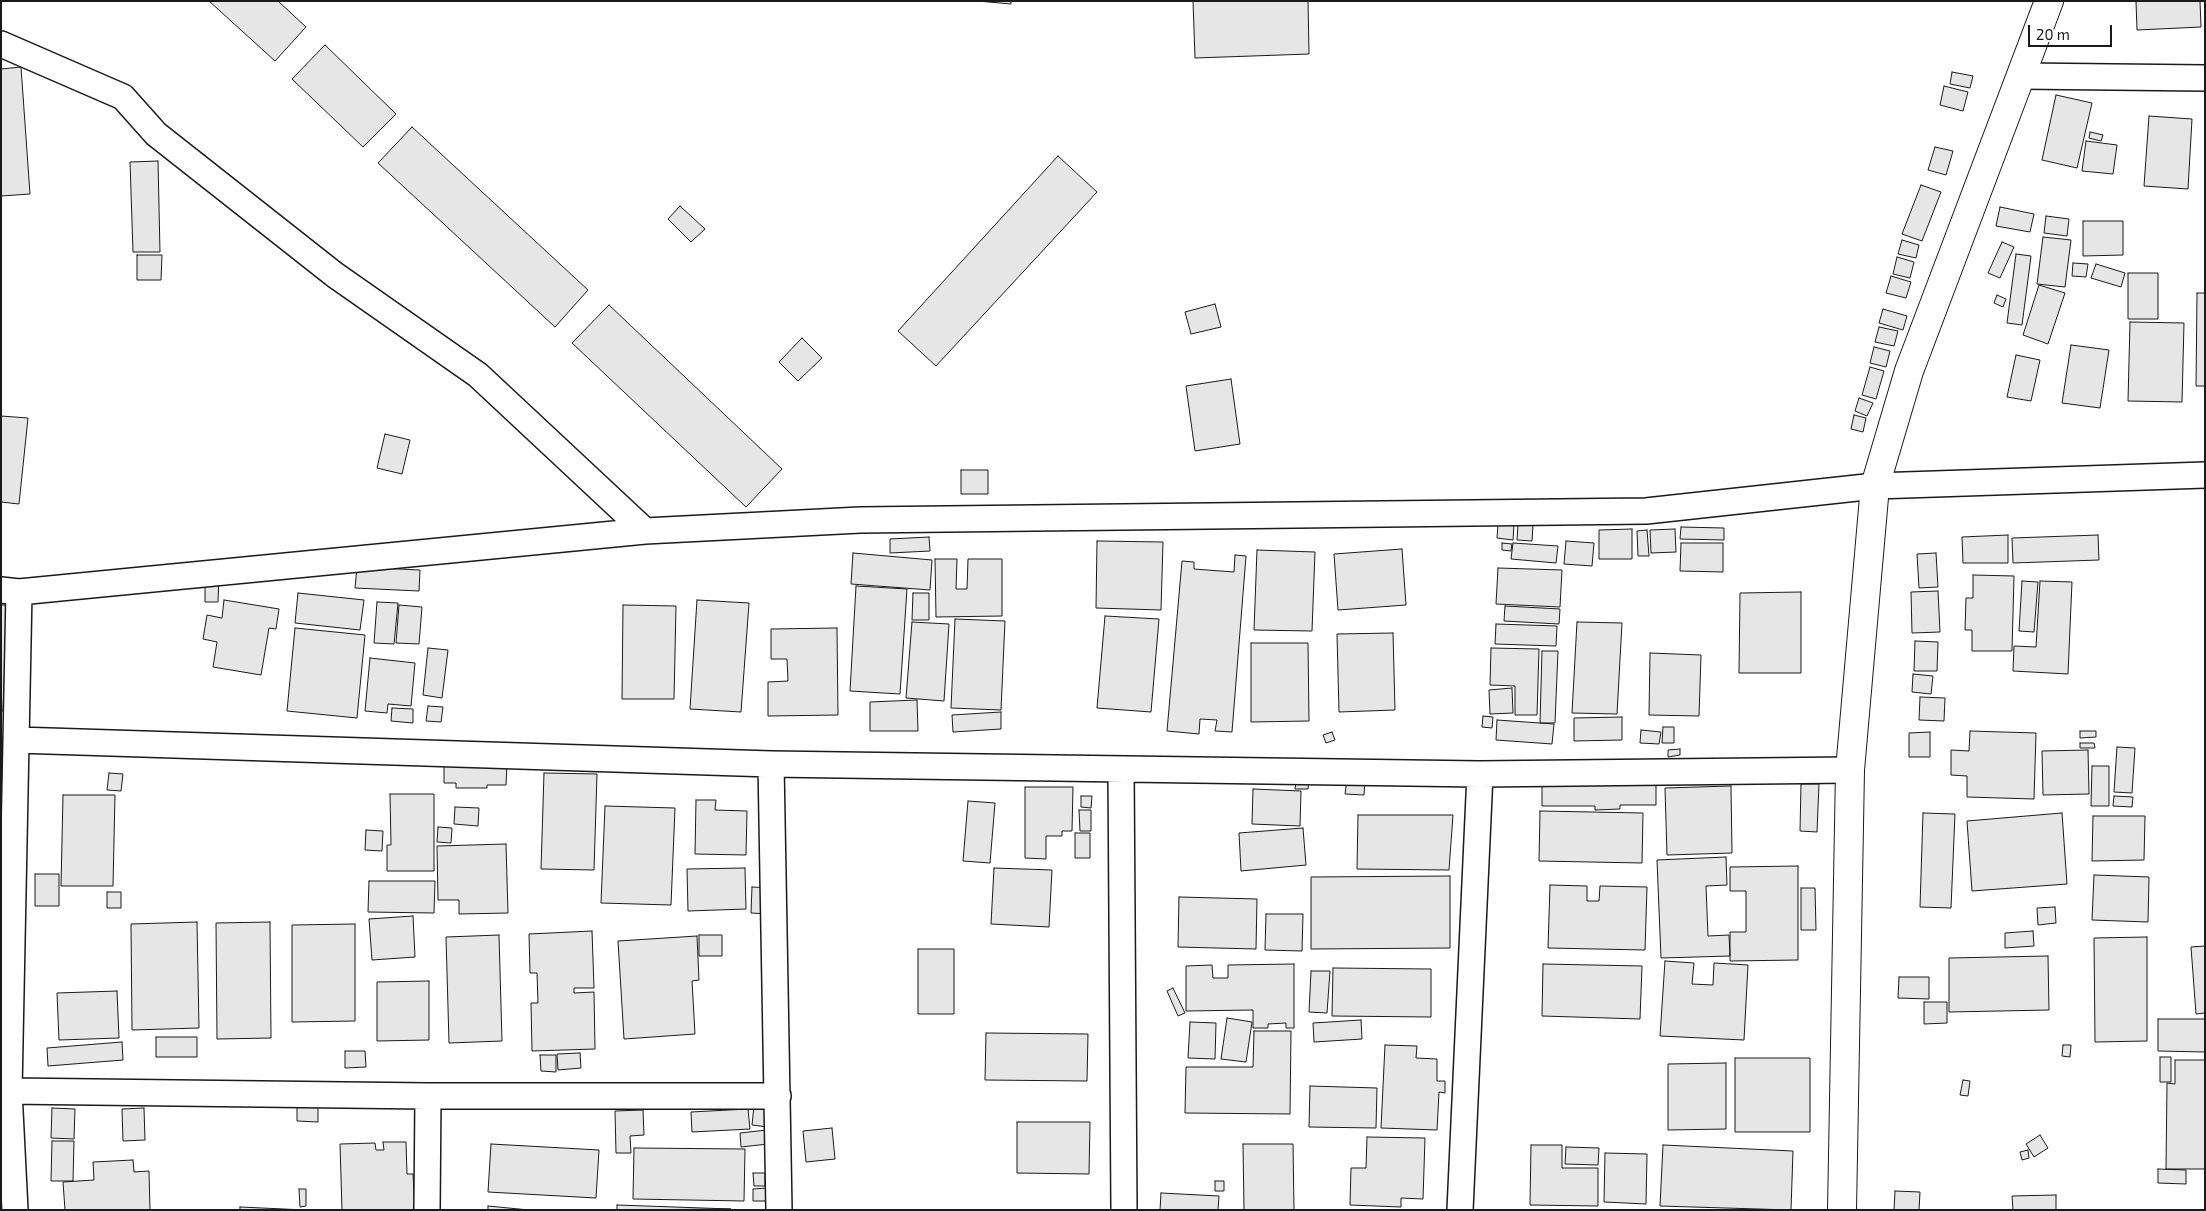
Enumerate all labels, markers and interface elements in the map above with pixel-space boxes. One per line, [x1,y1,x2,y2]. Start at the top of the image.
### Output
scale bar [2031,15,2115,47]
text: 20 m [2036,25,2070,43]

